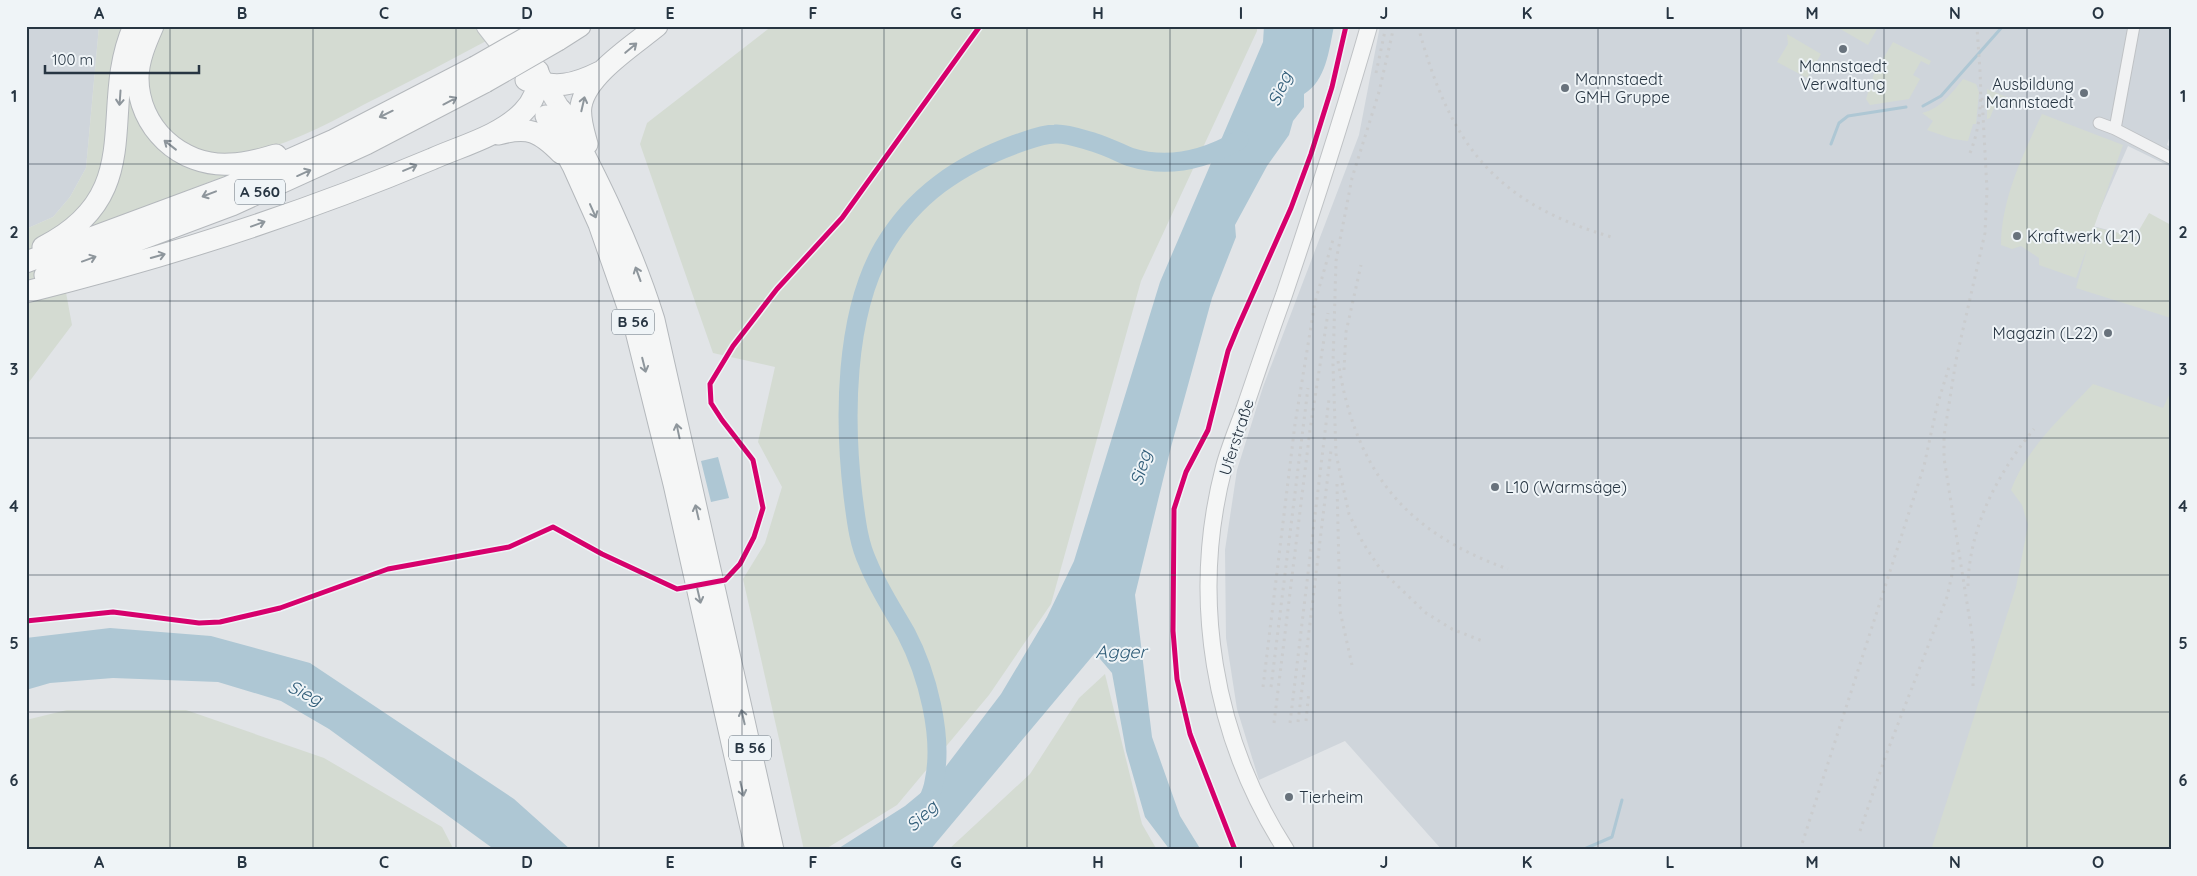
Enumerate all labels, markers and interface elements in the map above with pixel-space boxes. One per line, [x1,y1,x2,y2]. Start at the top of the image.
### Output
text: A [94,3,105,23]
text: B [237,3,247,23]
text: C [379,3,389,23]
text: D [521,3,533,23]
text: E [665,3,675,23]
text: F [809,3,818,23]
text: G [950,3,962,23]
text: H [1092,3,1104,23]
text: I [1239,3,1243,23]
text: J [1380,3,1388,23]
text: K [1522,3,1532,23]
text: L [1666,3,1675,23]
text: M [1805,3,1819,23]
text: N [1949,3,1961,23]
text: O [2092,3,2104,23]
scale bar [45,42,199,74]
one-way arrow [624,42,637,53]
marker: Mannstaedt Verwaltung [1837,43,1849,55]
text: 100 m [52,50,93,69]
place label: Mannstaedt Verwaltung [1799,56,1887,94]
water label: Sieg [1262,66,1298,110]
place label: Mannstaedt GMH Gruppe [1575,69,1670,107]
place label: Ausbildung Mannstaedt [1986,74,2074,112]
marker: Mannstaedt GMH Gruppe [1559,82,1571,94]
text: 1 [11,86,17,106]
text: 1 [2180,86,2186,106]
marker: Ausbildung Mannstaedt [2078,87,2090,99]
one-way arrow [115,90,125,106]
one-way arrow [442,96,457,105]
one-way arrow [579,97,588,113]
one-way arrow [379,110,394,119]
one-way arrow [164,139,177,150]
one-way arrow [402,162,417,172]
one-way arrow [296,167,311,177]
road number: A 560 [235,180,285,204]
one-way arrow [202,190,217,199]
one-way arrow [589,203,599,218]
one-way arrow [249,219,265,228]
text: 2 [9,222,19,242]
text: 2 [2178,222,2188,242]
place label: Kraftwerk (L21) [2027,226,2141,246]
marker: Kraftwerk (L21) [2011,230,2023,242]
one-way arrow [149,251,165,261]
one-way arrow [80,254,96,263]
one-way arrow [633,266,642,282]
road number: B 56 [612,310,654,334]
place label: Magazin (L22) [1993,323,2098,343]
marker: Magazin (L22) [2102,327,2114,339]
one-way arrow [640,356,649,372]
text: 3 [10,359,18,379]
text: 3 [2179,359,2187,379]
street label: Uferstraße [1214,396,1258,478]
one-way arrow [673,423,683,439]
water label: Sieg [1125,446,1157,488]
place label: L10 (Warmsäge) [1505,477,1627,497]
marker: L10 (Warmsäge) [1489,481,1501,493]
text: 4 [9,496,19,516]
text: 4 [2178,496,2188,516]
one-way arrow [692,504,701,520]
one-way arrow [695,587,704,603]
text: 5 [9,633,19,653]
text: 5 [2178,633,2188,653]
water label: Agger [1096,640,1148,663]
water label: Sieg [284,675,328,711]
one-way arrow [738,709,747,725]
road number: B 56 [729,736,771,760]
text: 6 [10,770,19,790]
text: 6 [2179,770,2188,790]
one-way arrow [738,780,747,796]
place label: Tierheim [1299,787,1363,807]
marker: Tierheim [1283,791,1295,803]
water label: Sieg [901,794,944,836]
text: A [94,852,105,872]
text: B [237,852,247,872]
text: C [379,852,389,872]
text: D [521,852,533,872]
text: E [665,852,675,872]
text: F [809,852,818,872]
text: G [950,852,962,872]
text: H [1092,852,1104,872]
text: I [1239,852,1243,872]
text: J [1380,852,1388,872]
text: K [1522,852,1532,872]
text: L [1666,852,1675,872]
text: M [1805,852,1819,872]
text: N [1949,852,1961,872]
text: O [2092,852,2104,872]

